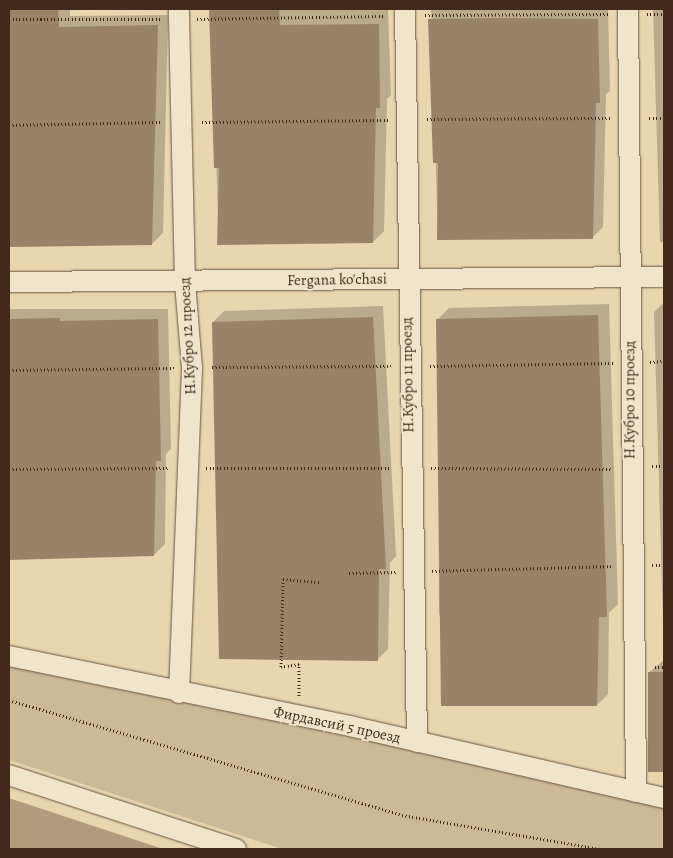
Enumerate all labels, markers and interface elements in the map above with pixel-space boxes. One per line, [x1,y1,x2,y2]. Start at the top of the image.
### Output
street label: Fergana ko'chasi [287,270,387,290]
street label: Н.Кубро 12 проезд [176,277,200,395]
street label: Н.Кубро 11 проезд [398,317,418,433]
street label: Н.Кубро 10 проезд [621,341,639,459]
street label: Фирдавсий 5 проезд [272,703,402,747]

